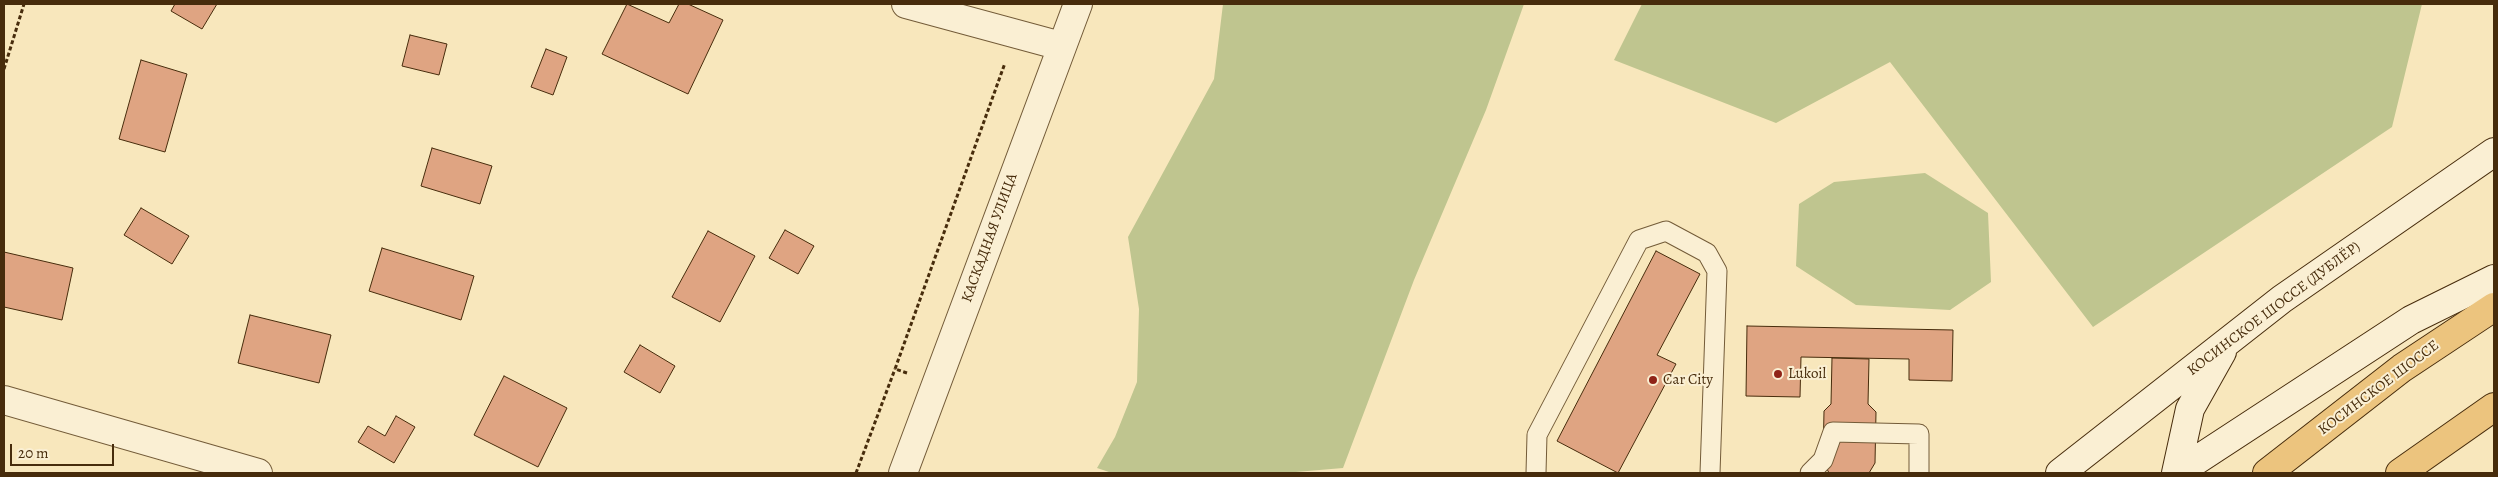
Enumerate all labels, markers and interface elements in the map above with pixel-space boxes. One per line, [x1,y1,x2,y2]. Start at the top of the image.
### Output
street label: КАСКАДНАЯ УЛИЦА [958,171,1022,305]
street label: КОСИНСКОЕ ШОССЕ (ДУБЛЁР) [2184,238,2364,380]
street label: КОСИНСКОЕ ШОССЕ [2315,337,2443,439]
place label: Lukoil [1788,365,1826,383]
marker: Lukoil [1772,368,1784,380]
place label: Car City [1663,371,1713,389]
marker: Car City [1647,374,1659,386]
scale bar [12,434,116,466]
text: 20 m [18,443,49,463]

